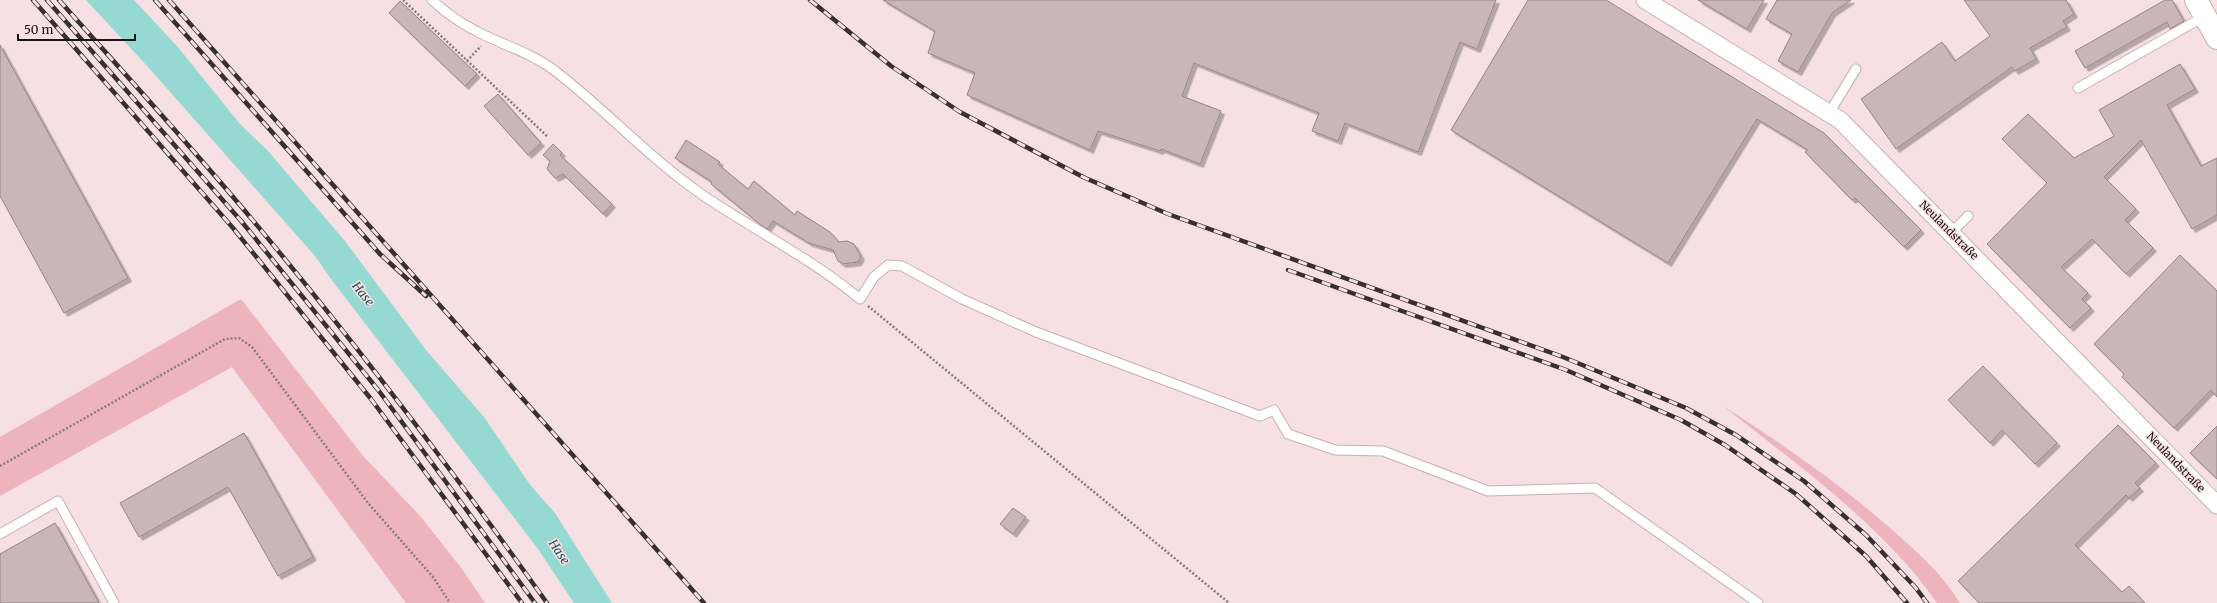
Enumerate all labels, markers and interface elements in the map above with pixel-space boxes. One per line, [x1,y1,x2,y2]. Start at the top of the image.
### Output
scale bar [18,16,135,42]
text: 50 m [24,22,53,37]
street label: Neulandstraße [1917,198,1982,263]
water label: Hase [348,278,378,309]
street label: Neulandstraße [2144,429,2208,495]
water label: Hase [545,536,573,567]

